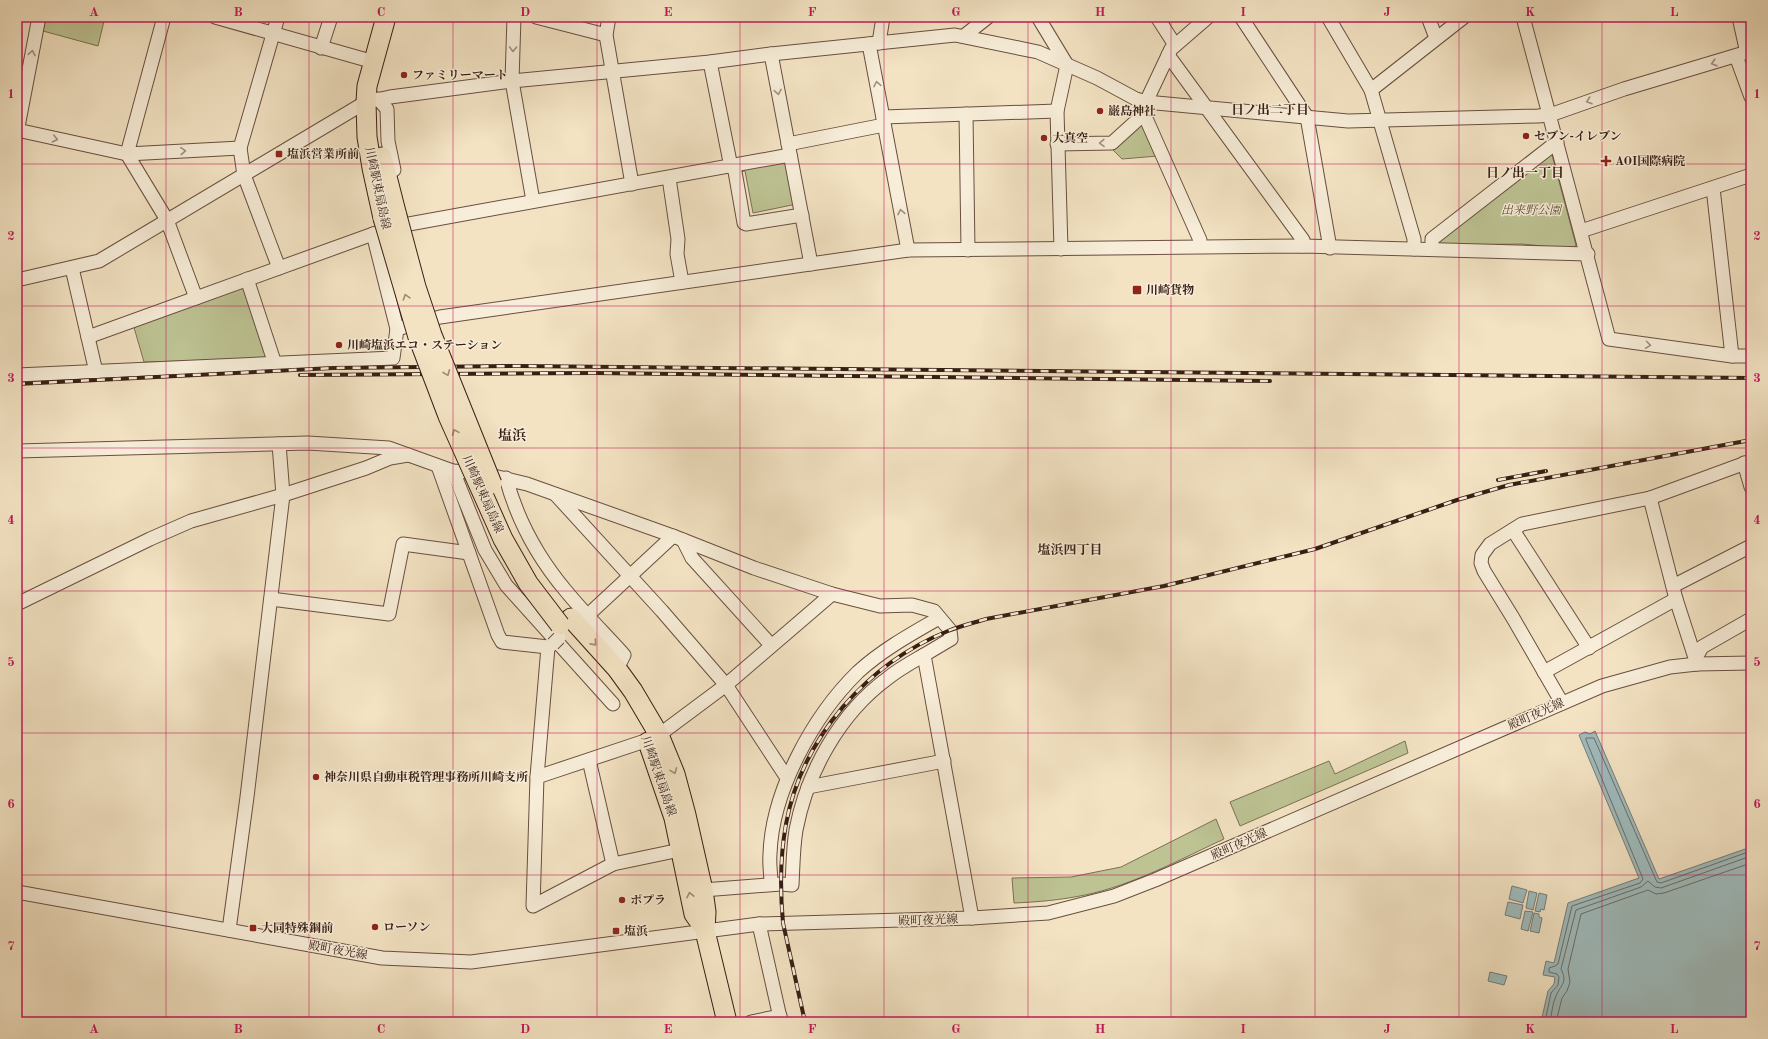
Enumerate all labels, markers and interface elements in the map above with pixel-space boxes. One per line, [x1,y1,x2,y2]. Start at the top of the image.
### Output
text: A [89,6,99,19]
text: B [233,6,243,19]
text: C [377,6,385,19]
text: D [520,6,530,19]
text: E [664,6,673,19]
text: F [808,6,817,19]
text: G [951,6,961,19]
text: H [1095,6,1106,19]
text: I [1240,6,1246,19]
text: J [1383,6,1391,19]
text: K [1525,6,1535,19]
text: L [1670,6,1679,19]
one-way arrow [509,46,517,52]
one-way arrow [28,50,36,56]
one-way arrow [1710,58,1717,67]
place label: ファミリーマート [412,69,508,82]
marker: ファミリーマート [399,70,409,80]
one-way arrow [873,81,881,87]
text: 1 [7,88,15,101]
text: 1 [1753,88,1761,101]
one-way arrow [774,89,782,95]
one-way arrow [1586,96,1593,105]
district label: 日ノ出二丁目 [1231,103,1309,117]
place label: 巌島神社 [1108,104,1156,118]
marker: 巌島神社 [1095,106,1105,116]
place label: セブン-イレブン [1534,129,1621,143]
place label: 大真空 [1052,131,1088,145]
marker: セブン-イレブン [1521,131,1531,141]
marker: 大真空 [1039,133,1049,143]
one-way arrow [52,134,58,142]
one-way arrow [1099,139,1105,148]
street label: 川崎駅東扇島線 [362,145,394,231]
one-way arrow [180,147,186,156]
place label: 塩浜営業所前 [287,147,359,161]
marker: 塩浜営業所前 [274,149,284,159]
place label: AOI国際病院 [1615,154,1685,168]
marker: AOI国際病院 [1600,155,1612,167]
district label: 日ノ出一丁目 [1486,166,1564,180]
park label: 出来野公園 [1501,203,1563,217]
one-way arrow [897,209,905,215]
text: 2 [7,230,15,243]
text: 2 [1753,230,1761,243]
place label: 川崎貨物 [1146,283,1194,297]
marker: 川崎貨物 [1131,284,1143,296]
one-way arrow [402,293,411,300]
place label: 川崎塩浜エコ・ステーション [347,338,502,352]
marker: 川崎塩浜エコ・ステーション [334,340,344,350]
one-way arrow [1645,340,1651,349]
one-way arrow [443,369,451,376]
text: 3 [7,372,15,385]
text: 3 [1753,372,1761,385]
district label: 塩浜 [498,427,527,443]
one-way arrow [452,428,460,436]
street label: 川崎駅東扇島線 [460,453,506,535]
text: 4 [7,514,15,527]
text: 4 [1753,514,1761,527]
district label: 塩浜四丁目 [1037,542,1103,557]
one-way arrow [589,638,597,646]
text: 5 [7,656,15,669]
text: 5 [1753,656,1761,669]
street label: 殿町夜光線 [1506,695,1566,733]
street label: 川崎駅東扇島線 [639,734,679,818]
one-way arrow [669,767,677,774]
place label: 神奈川県自動車税管理事務所川崎支所 [324,770,528,784]
marker: 神奈川県自動車税管理事務所川崎支所 [311,772,321,782]
text: 6 [7,798,15,811]
text: 6 [1753,798,1761,811]
street label: 殿町夜光線 [1209,825,1269,863]
one-way arrow [686,892,695,899]
place label: ポプラ [630,894,666,907]
marker: ポプラ [617,895,627,905]
street label: 殿町夜光線 [898,912,958,928]
place label: 大同特殊鋼前 [261,921,333,935]
marker: ローソン [370,922,380,932]
place label: ローソン [383,922,431,934]
marker: 大同特殊鋼前 [248,923,258,933]
place label: 塩浜 [624,924,648,938]
marker: 塩浜 [611,926,621,936]
street label: 殿町夜光線 [307,938,369,962]
text: 7 [7,940,15,953]
text: 7 [1753,940,1761,953]
text: A [89,1023,99,1036]
text: B [233,1023,243,1036]
text: C [377,1023,385,1036]
text: D [520,1023,530,1036]
text: E [664,1023,673,1036]
text: F [808,1023,817,1036]
text: G [951,1023,961,1036]
text: H [1095,1023,1106,1036]
text: I [1240,1023,1246,1036]
text: J [1383,1023,1391,1036]
text: K [1525,1023,1535,1036]
text: L [1670,1023,1679,1036]

